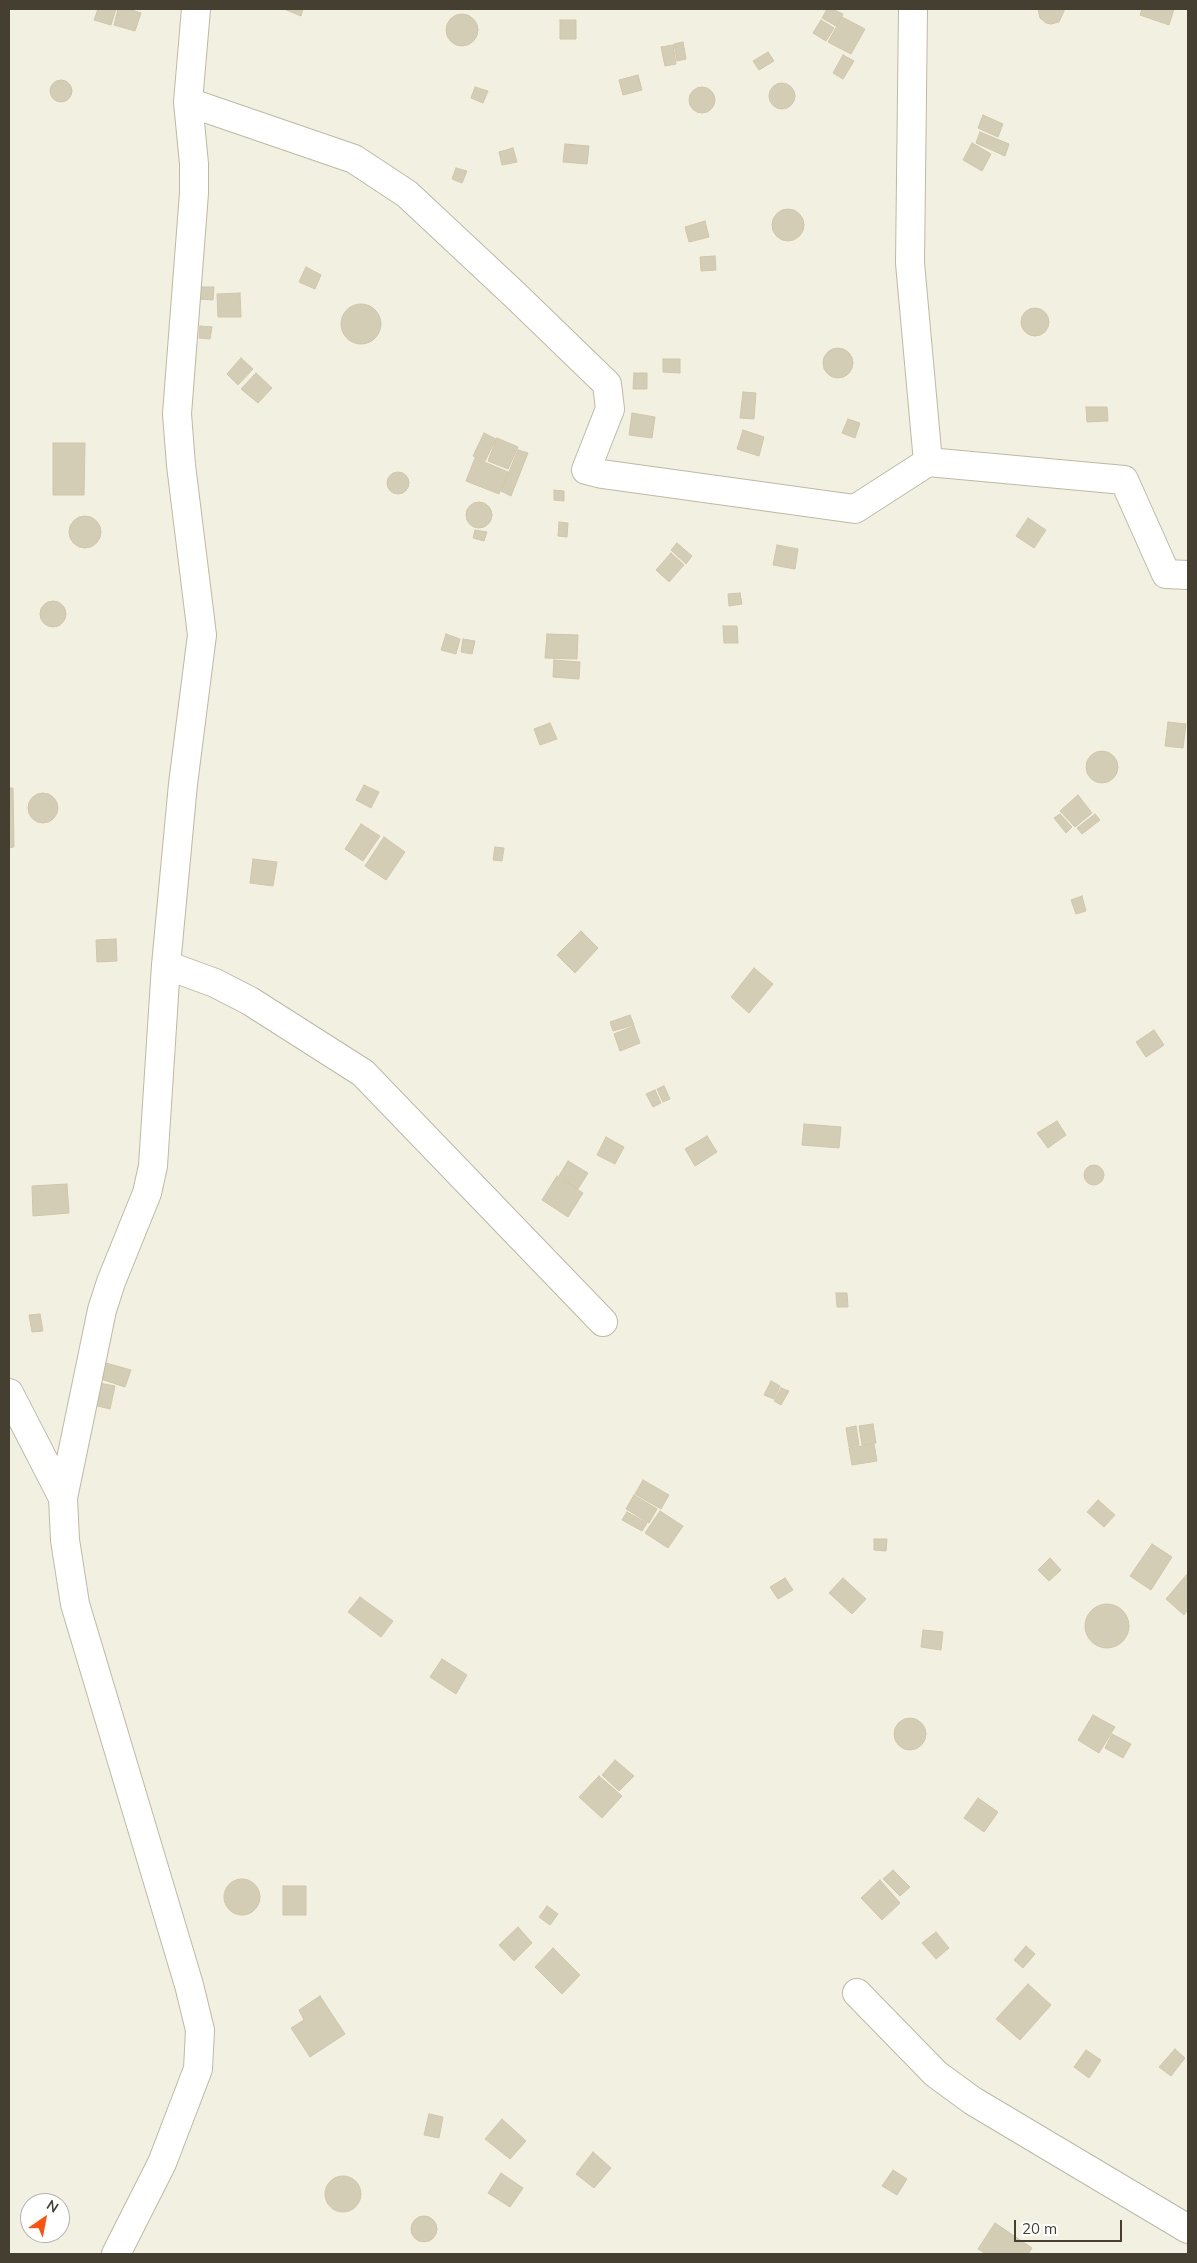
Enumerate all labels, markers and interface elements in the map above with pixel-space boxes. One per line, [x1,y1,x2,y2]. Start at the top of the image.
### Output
north arrow [20,2193,70,2243]
text: N [43,2196,62,2217]
scale bar [1017,2210,1124,2242]
text: 20 m [1022,2219,1057,2238]

